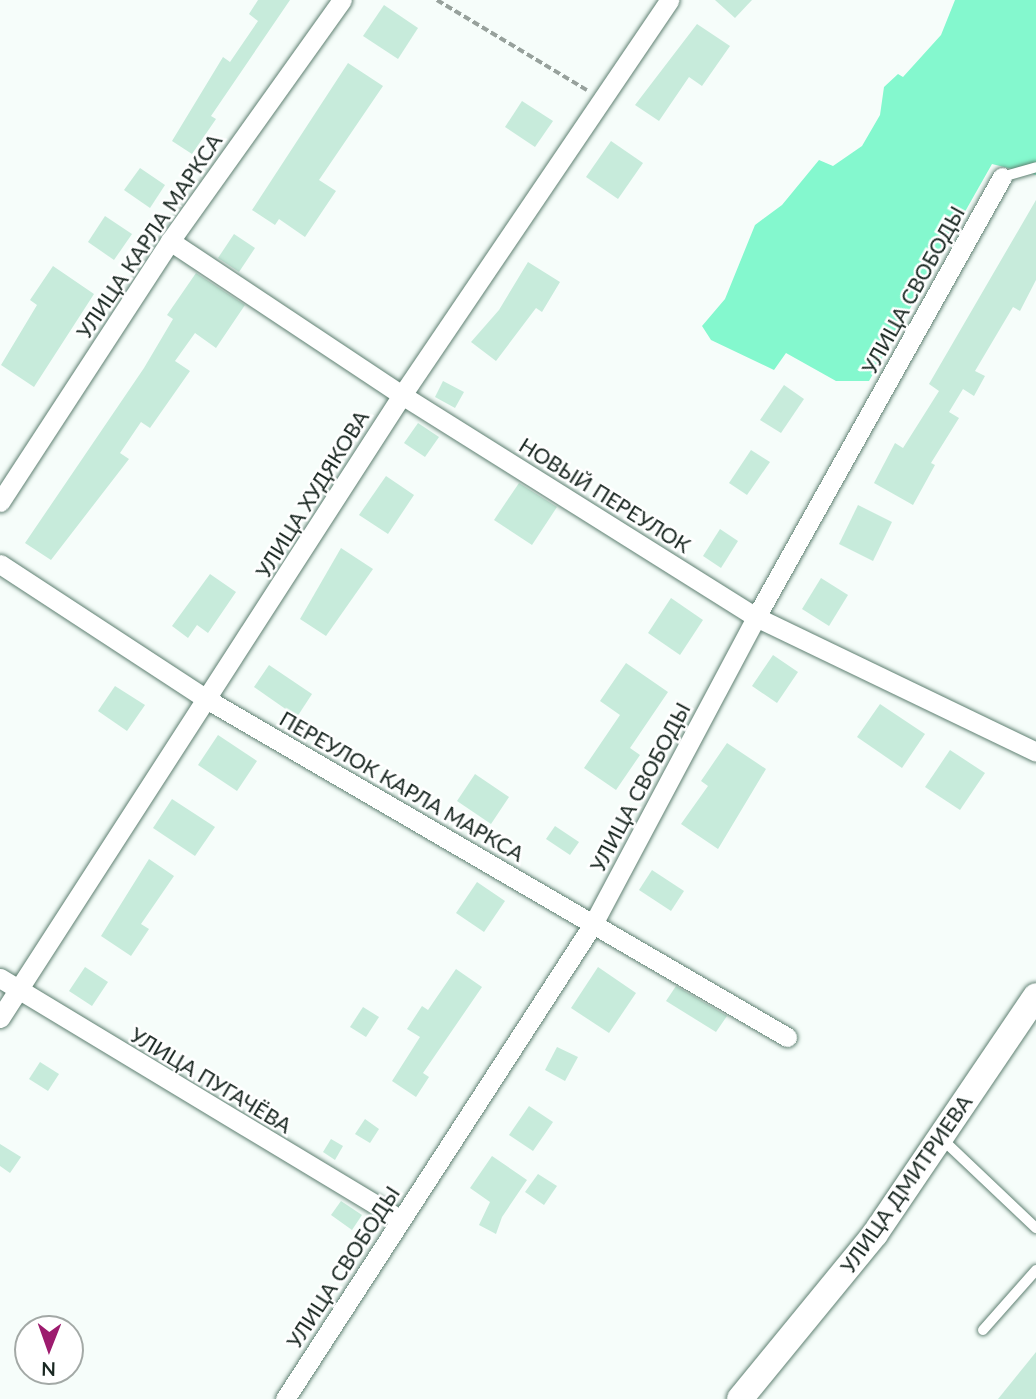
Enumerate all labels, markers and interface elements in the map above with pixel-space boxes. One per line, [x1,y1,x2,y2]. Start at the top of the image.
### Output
street label: УЛИЦА КАРЛА МАРКСА [71,129,227,343]
street label: УЛИЦА СВОБОДЫ [856,202,970,378]
street label: УЛИЦА ХУДЯКОВА [250,406,374,582]
street label: НОВЫЙ ПЕРЕУЛОК [515,432,695,558]
street label: УЛИЦА СВОБОДЫ [585,698,695,876]
street label: ПЕРЕУЛОК КАРЛА МАРКСА [275,706,529,866]
street label: УЛИЦА ПУГАЧЁВА [126,1022,296,1138]
street label: УЛИЦА ДМИТРИЕВА [835,1090,977,1278]
street label: УЛИЦА СВОБОДЫ [281,1181,405,1353]
north arrow [14,1315,84,1385]
text: N [41,1358,56,1381]

